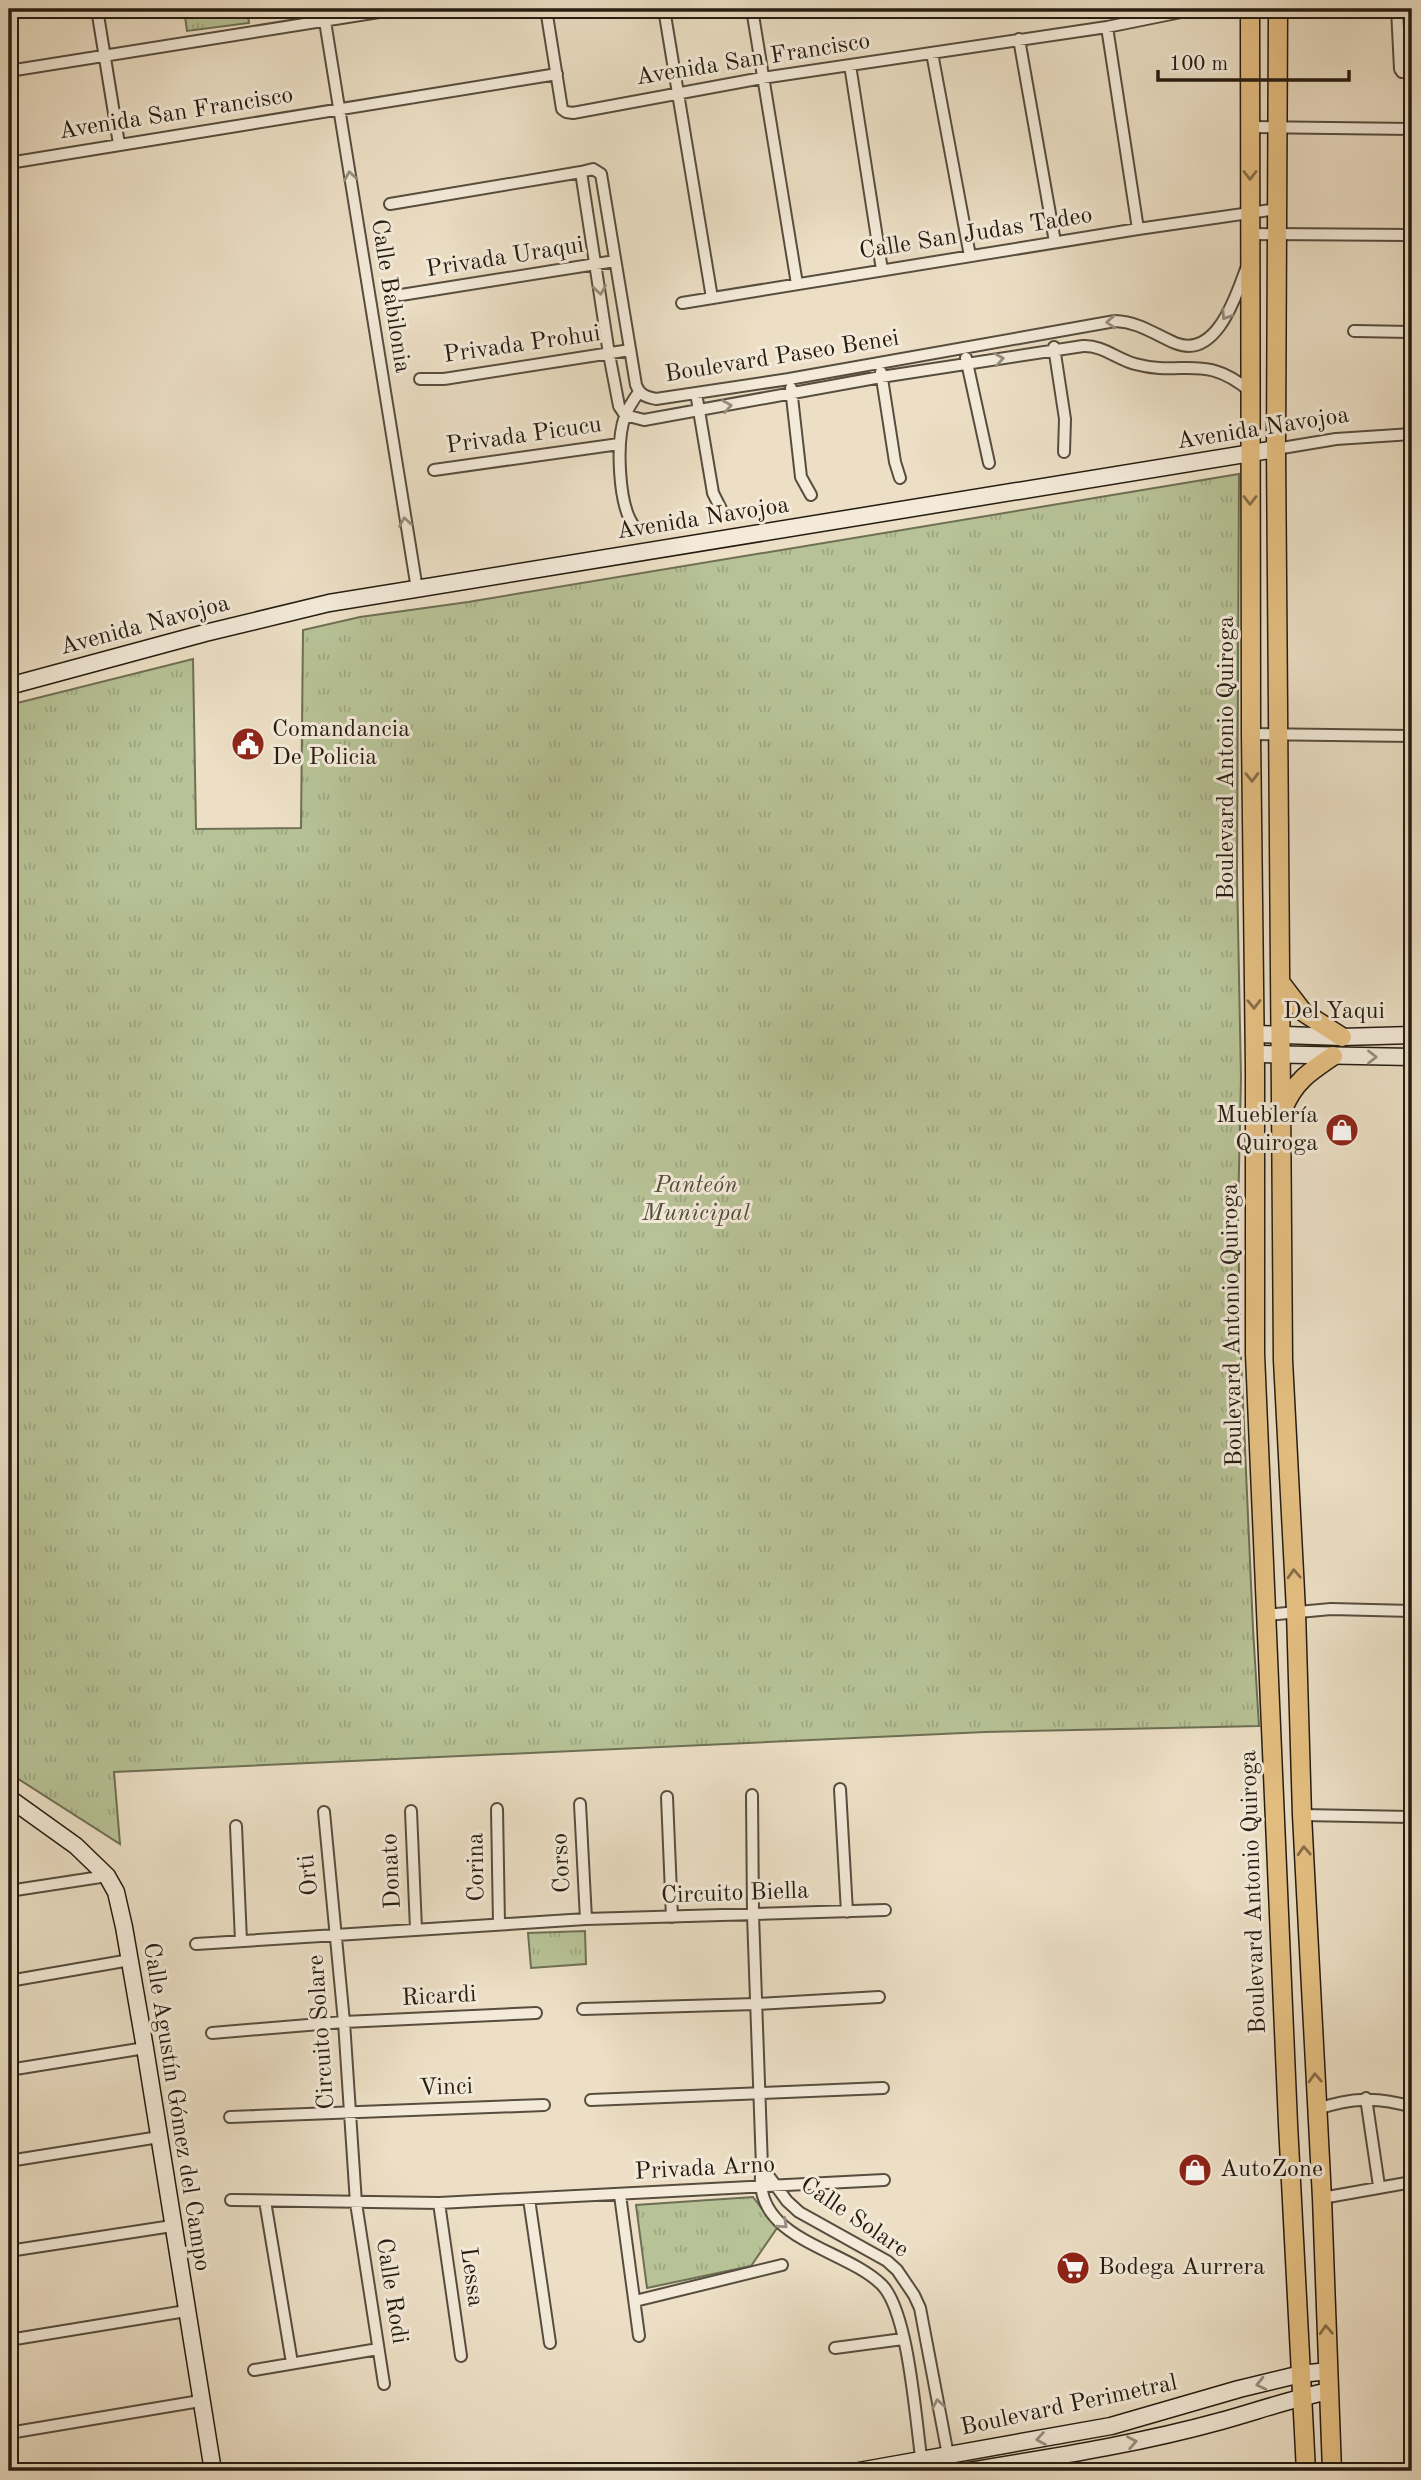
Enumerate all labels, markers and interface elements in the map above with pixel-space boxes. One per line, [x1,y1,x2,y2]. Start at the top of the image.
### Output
street label: Avenida San Francisco [634,30,872,90]
scale bar [1158,38,1349,82]
text: 100 m [1169,54,1228,75]
street label: Avenida San Francisco [57,84,295,144]
one-way arrow [343,170,358,182]
one-way arrow [1242,170,1258,181]
street label: Calle San Judas Tadeo [858,204,1094,264]
street label: Calle Babilonia [366,217,414,375]
street label: Privada Uraqui [424,234,586,282]
one-way arrow [592,284,607,296]
one-way arrow [1221,308,1234,321]
one-way arrow [1105,315,1116,330]
street label: Privada Prohui [442,322,602,368]
street label: Boulevard Paseo Benei [663,327,901,387]
one-way arrow [993,352,1005,367]
one-way arrow [721,399,733,414]
street label: Avenida Navojoa [1175,403,1351,454]
street label: Privada Picucu [445,413,604,459]
street label: Avenida Navojoa [615,493,791,544]
one-way arrow [1242,496,1258,506]
one-way arrow [398,516,413,527]
street label: Avenida Navojoa [58,592,232,660]
street label: Boulevard Antonio Quiroga [1215,616,1239,900]
place label: Comandancia De Policia [272,718,410,770]
public building icon: Comandancia De Policia [229,725,267,763]
one-way arrow [1244,772,1259,783]
one-way arrow [1247,999,1262,1010]
street label: Del Yaqui [1283,1000,1385,1024]
one-way arrow [1368,1049,1378,1065]
place label: Mueblería Quiroga [1216,1104,1318,1156]
shop icon: Mueblería Quiroga [1323,1111,1361,1149]
park label: Panteón Municipal [641,1174,750,1226]
street label: Boulevard Antonio Quiroga [1219,1183,1247,1467]
one-way arrow [1286,1569,1301,1580]
street label: Boulevard Antonio Quiroga [1237,1750,1271,2034]
street label: Corina [464,1832,490,1902]
street label: Corso [548,1832,576,1894]
street label: Donato [378,1833,406,1909]
one-way arrow [1296,1845,1311,1856]
street label: Orti [295,1853,323,1897]
street label: Circuito Biella [661,1879,810,1909]
street label: Calle Agustín Gómez del Campo [138,1941,214,2273]
street label: Circuito Solare [305,1954,339,2110]
street label: Ricardi [401,1983,477,2011]
one-way arrow [1308,2072,1323,2083]
street label: Vinci [419,2075,473,2101]
shop icon: AutoZone [1176,2151,1214,2189]
street label: Privada Arno [634,2153,776,2185]
place label: AutoZone [1220,2158,1323,2182]
street label: Calle Solare [796,2173,912,2263]
one-way arrow [775,2216,788,2228]
street label: Calle Rodi [371,2236,411,2346]
street label: Lessa [455,2246,487,2308]
supermarket icon: Bodega Aurrera [1054,2249,1092,2287]
place label: Bodega Aurrera [1098,2256,1265,2280]
one-way arrow [1319,2324,1334,2335]
street label: Boulevard Perimetral [959,2371,1179,2441]
one-way arrow [1256,2376,1268,2390]
one-way arrow [931,2398,946,2410]
one-way arrow [1035,2431,1047,2446]
one-way arrow [1126,2435,1138,2450]

